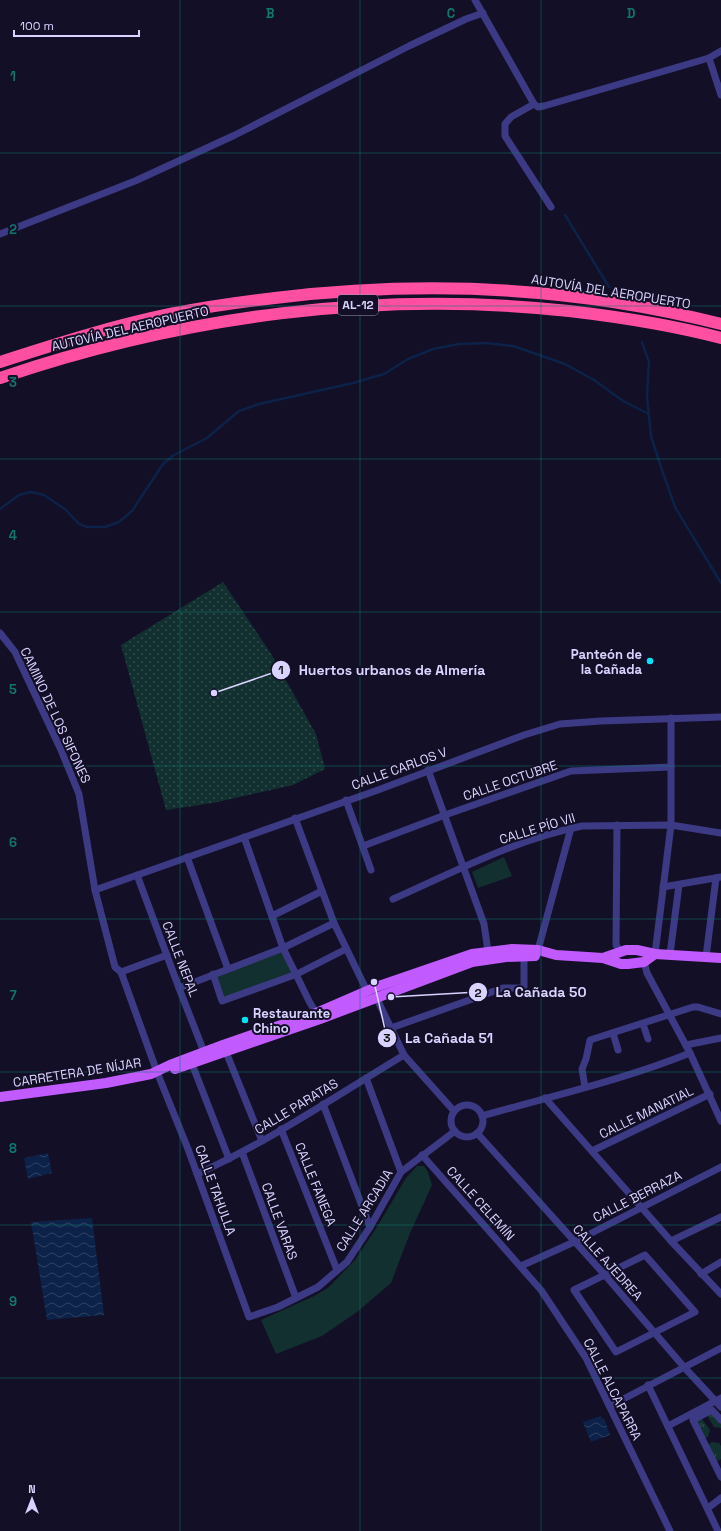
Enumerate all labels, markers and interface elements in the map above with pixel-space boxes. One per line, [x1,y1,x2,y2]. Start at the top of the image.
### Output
text: B [266,5,275,22]
text: C [447,5,455,22]
text: D [627,5,636,22]
scale bar [14,12,139,38]
text: 100 m [20,18,54,34]
text: 1 [10,68,16,85]
text: 2 [9,221,17,238]
street label: AUTOVÍA DEL AEROPUERTO [530,271,692,312]
road number: AL-12 [338,295,378,315]
street label: AUTOVÍA DEL AEROPUERTO [50,302,210,355]
text: 3 [9,374,17,391]
text: 4 [9,527,17,544]
street label: CAMINO DE LOS SIFONES [16,644,95,786]
place label: Panteón de la Cañada [571,646,642,678]
marker: Panteón de la Cañada [645,656,655,666]
callout: Huertos urbanos de Almería [271,657,494,683]
text: Huertos urbanos de Almería [299,661,485,679]
text: 1 [278,662,284,678]
text: 5 [9,681,17,698]
street label: CALLE CARLOS V [349,743,449,794]
street label: CALLE OCTUBRE [461,756,560,805]
street label: CALLE PÍO VII [497,809,577,848]
text: 6 [9,834,17,851]
street label: CALLE NEPAL [158,919,203,999]
callout: La Cañada 50 [468,979,595,1005]
text: La Cañada 50 [496,983,586,1001]
text: 2 [474,985,482,1001]
text: 7 [9,987,17,1004]
place label: Restaurante Chino [253,1005,330,1037]
marker: Restaurante Chino [240,1015,250,1025]
callout: La Cañada 51 [377,1025,501,1051]
text: La Cañada 51 [405,1029,493,1047]
text: 3 [383,1030,391,1046]
street label: CARRETERA DE NÍJAR [12,1054,142,1091]
street label: CALLE PARATAS [251,1075,341,1138]
street label: CALLE MANATIAL [596,1082,696,1143]
text: 8 [9,1140,17,1157]
street label: CALLE FANEGA [291,1140,340,1228]
street label: CALLE TAHULLA [191,1142,240,1238]
street label: CALLE CELEMÍN [443,1163,519,1244]
street label: CALLE ARCADIA [332,1166,397,1255]
street label: CALLE BERRAZA [590,1167,685,1226]
street label: CALLE VARAS [258,1180,301,1262]
street label: CALLE AJEDREA [569,1221,646,1304]
text: 9 [9,1293,17,1310]
street label: CALLE ALCAPARRA [579,1335,646,1443]
north arrow [12,1479,52,1519]
text: N [28,1482,36,1496]

